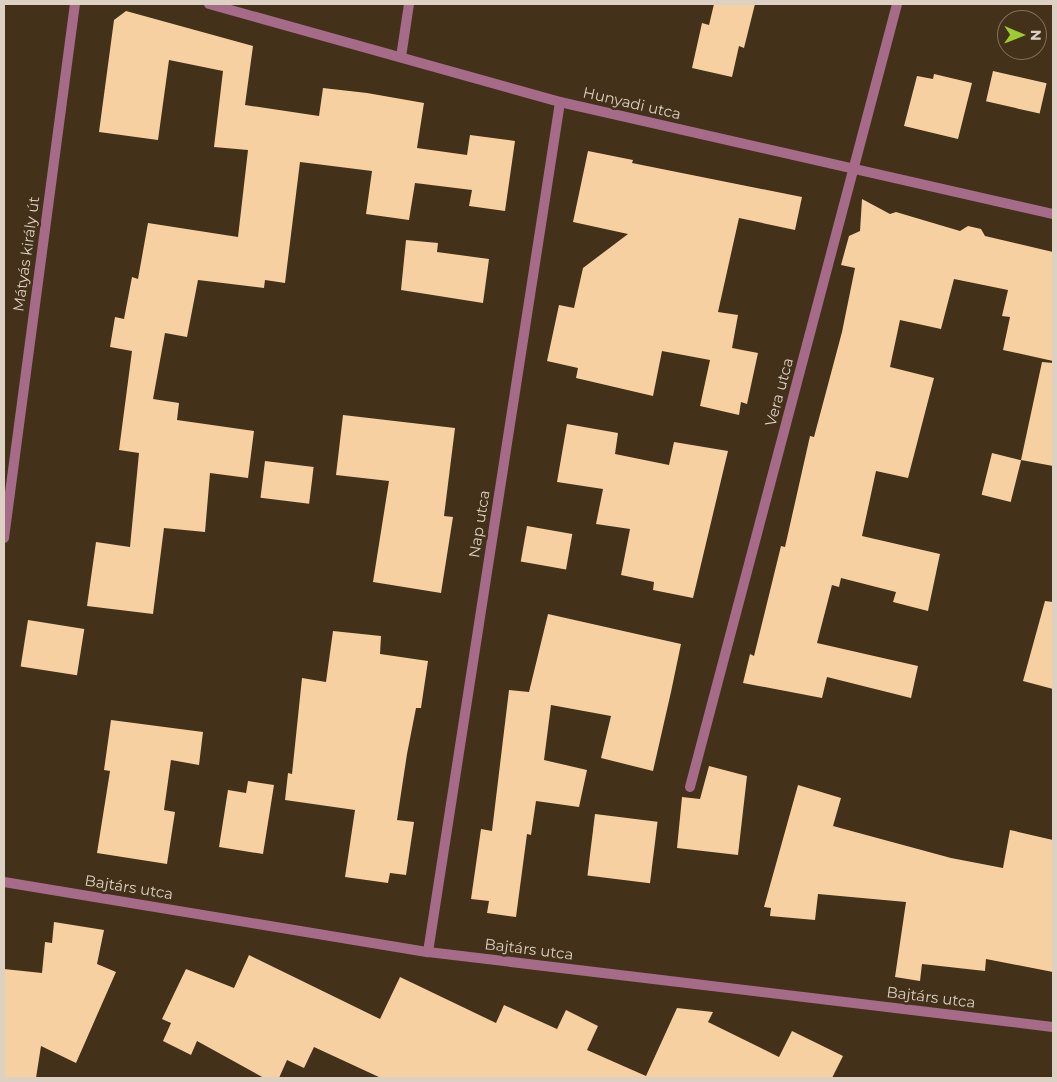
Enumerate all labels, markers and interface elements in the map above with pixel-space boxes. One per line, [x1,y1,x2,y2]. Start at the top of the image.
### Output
north arrow [997,10,1047,60]
text: N [1027,29,1045,41]
street label: Hunyadi utca [581,83,683,123]
street label: Mátyás király út [9,195,43,313]
street label: Vera utca [761,356,797,428]
street label: Nap utca [465,489,493,559]
street label: Bajtárs utca [83,871,175,903]
street label: Bajtárs utca [484,935,574,963]
street label: Bajtárs utca [886,983,976,1011]

